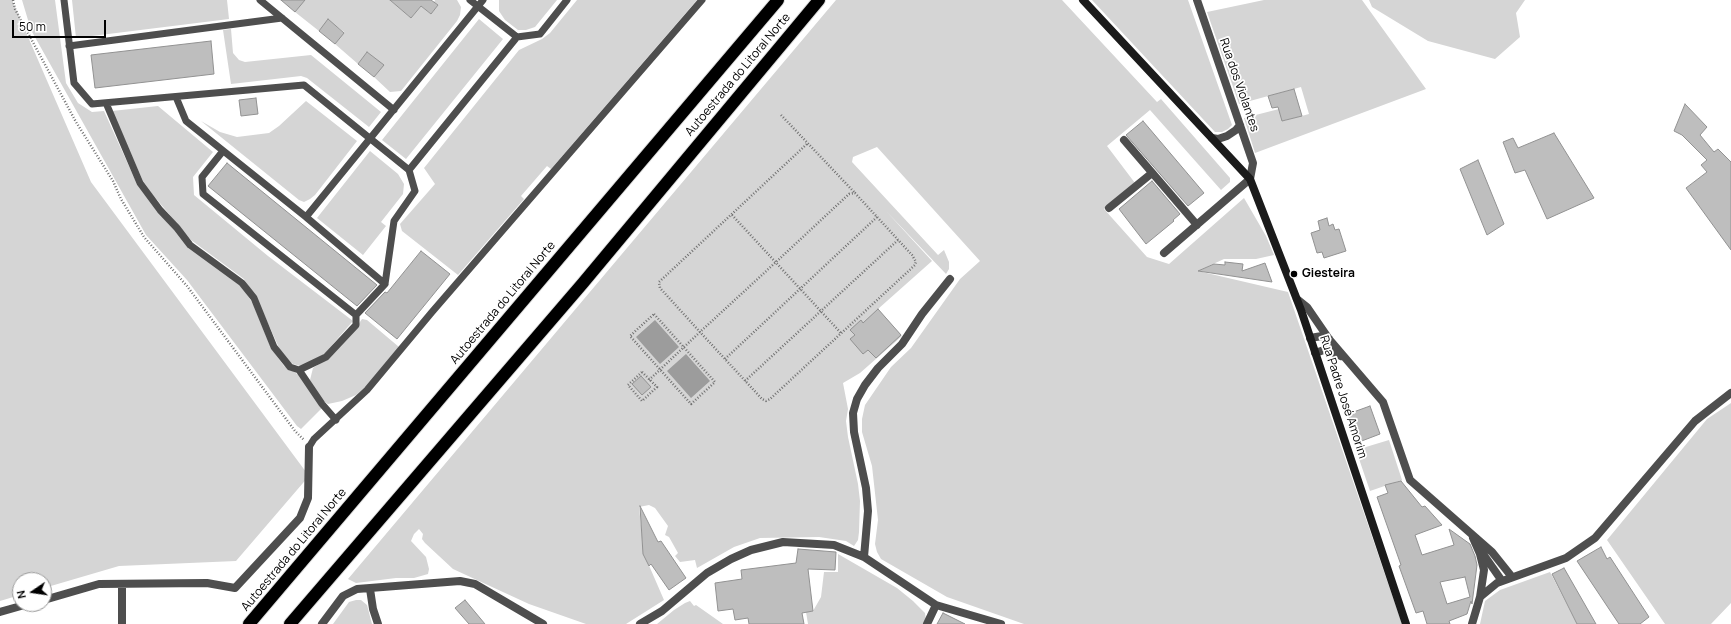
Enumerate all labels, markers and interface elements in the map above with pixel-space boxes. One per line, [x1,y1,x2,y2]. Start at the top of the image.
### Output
street label: Autoestrada do Litoral Norte [682,11,794,139]
scale bar [14,12,108,38]
text: 50 m [19,18,46,35]
street label: Rua dos Violantes [1216,36,1262,134]
street label: Autoestrada do Litoral Norte [447,239,559,367]
place label: Giesteira [1302,267,1355,281]
marker: Giesteira [1289,269,1299,279]
street label: Rua Padre José Amorim [1316,334,1370,460]
street label: Autoestrada do Litoral Norte [238,486,350,614]
north arrow [12,572,52,612]
text: N [13,589,29,600]

